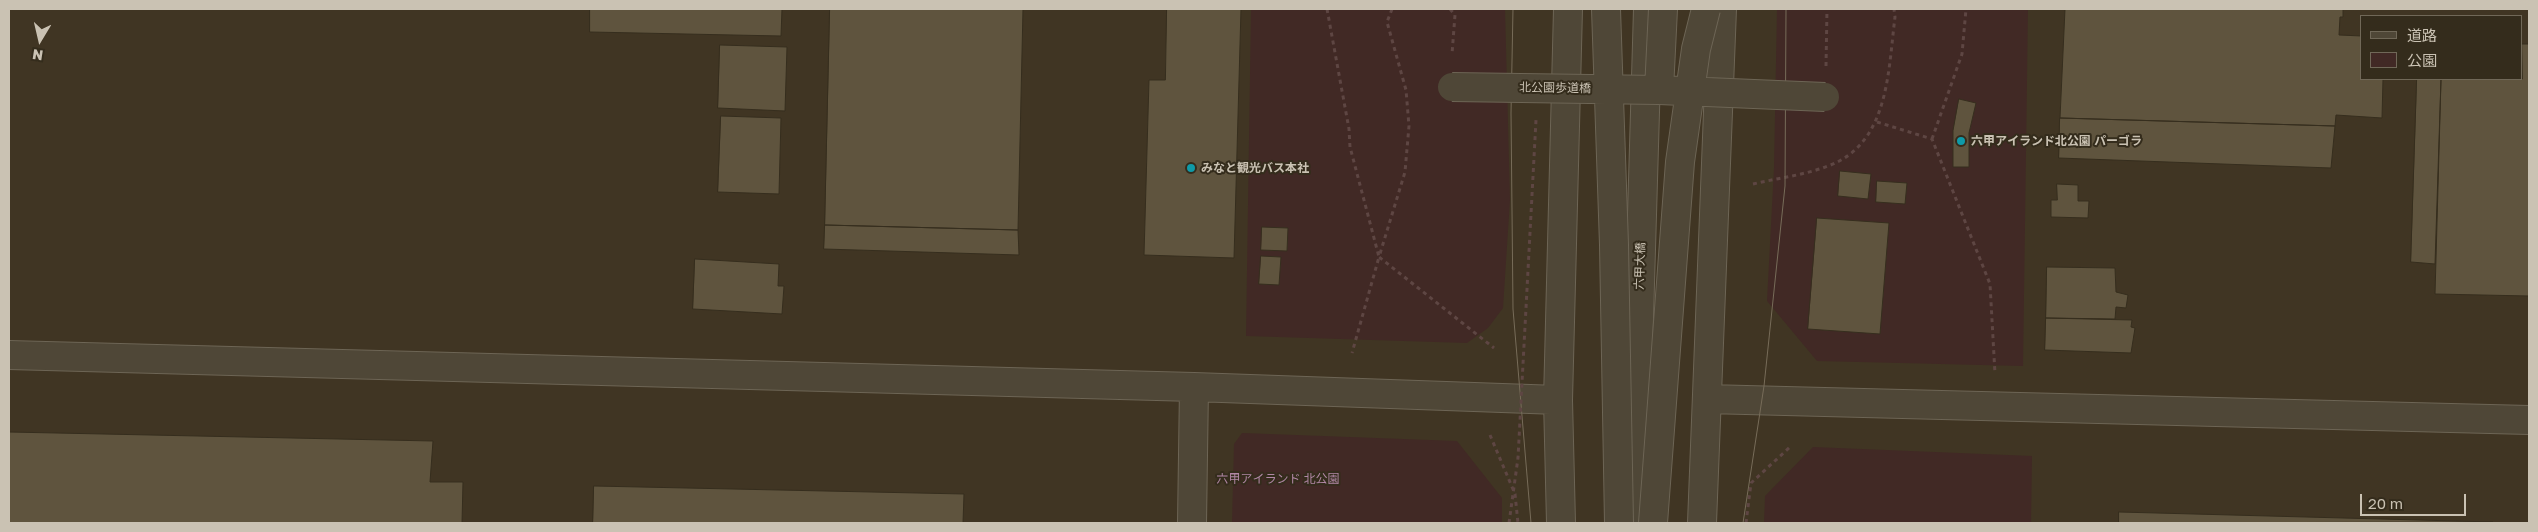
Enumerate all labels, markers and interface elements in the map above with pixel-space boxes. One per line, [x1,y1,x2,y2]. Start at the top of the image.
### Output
north arrow [15,15,65,65]
legend [2360,15,2523,80]
text: 道路 [2407,26,2437,44]
text: N [31,46,44,65]
text: 公園 [2407,51,2437,69]
street label: 北公園歩道橋 [1519,80,1591,96]
place label: 六甲アイランド北公園 パーゴラ [1971,134,2142,148]
marker: 六甲アイランド北公園 パーゴラ [1955,135,1967,147]
place label: みなと観光バス本社 [1201,161,1309,175]
marker: みなと観光バス本社 [1185,162,1197,174]
street label: 六甲大橋 [1632,242,1648,290]
park label: 六甲アイランド 北公園 [1217,472,1339,486]
scale bar [2363,484,2469,516]
text: 20 m [2368,494,2403,512]

